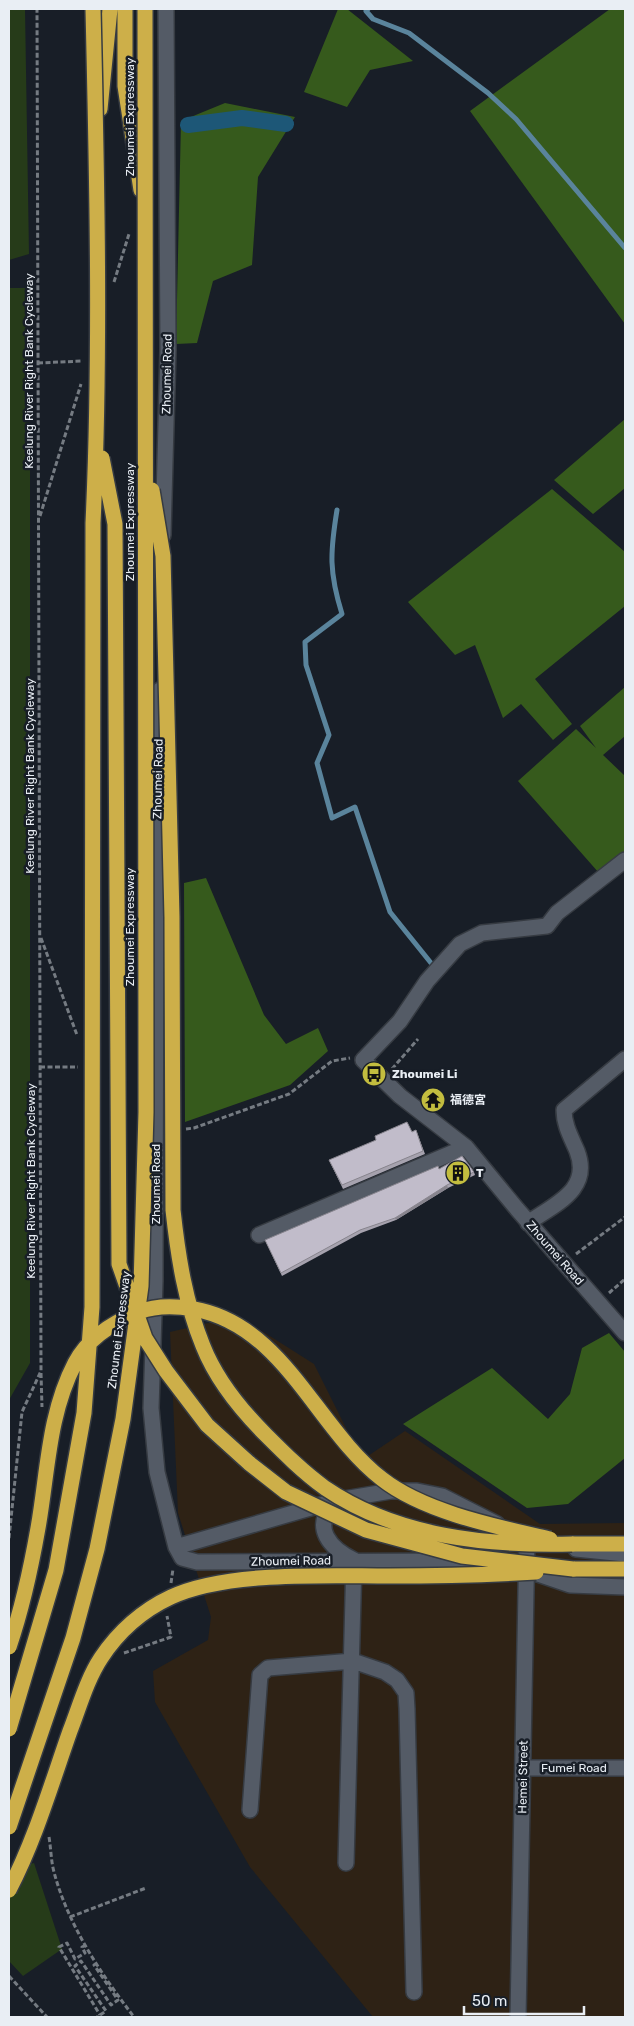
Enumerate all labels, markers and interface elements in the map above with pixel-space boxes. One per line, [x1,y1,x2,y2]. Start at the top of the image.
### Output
street label: Zhoumei Expressway [123,57,137,176]
street label: Keelung River Right Bank Cycleway [22,273,36,469]
street label: Zhoumei Road [159,334,175,414]
street label: Zhoumei Expressway [123,462,137,581]
street label: Keelung River Right Bank Cycleway [23,678,37,874]
street label: Zhoumei Road [150,739,166,819]
street label: Zhoumei Expressway [123,867,137,986]
bus stop icon: Zhoumei Li [361,1061,387,1087]
place label: Zhoumei Li [392,1067,457,1081]
street label: Keelung River Right Bank Cycleway [24,1083,38,1279]
temple icon: 福德宮 [420,1087,446,1113]
place label: 福德宮 [450,1093,486,1107]
street label: Zhoumei Road [149,1144,163,1224]
building icon: T [445,1160,471,1186]
place label: T [476,1166,484,1180]
street label: Zhoumei Road [523,1218,587,1288]
street label: Zhoumei Expressway [105,1270,133,1390]
street label: Zhoumei Road [251,1553,331,1569]
street label: Hemei Street [515,1740,531,1814]
street label: Fumei Road [541,1761,607,1775]
scale bar [464,1984,584,2016]
text: 50 m [472,1992,507,2010]

